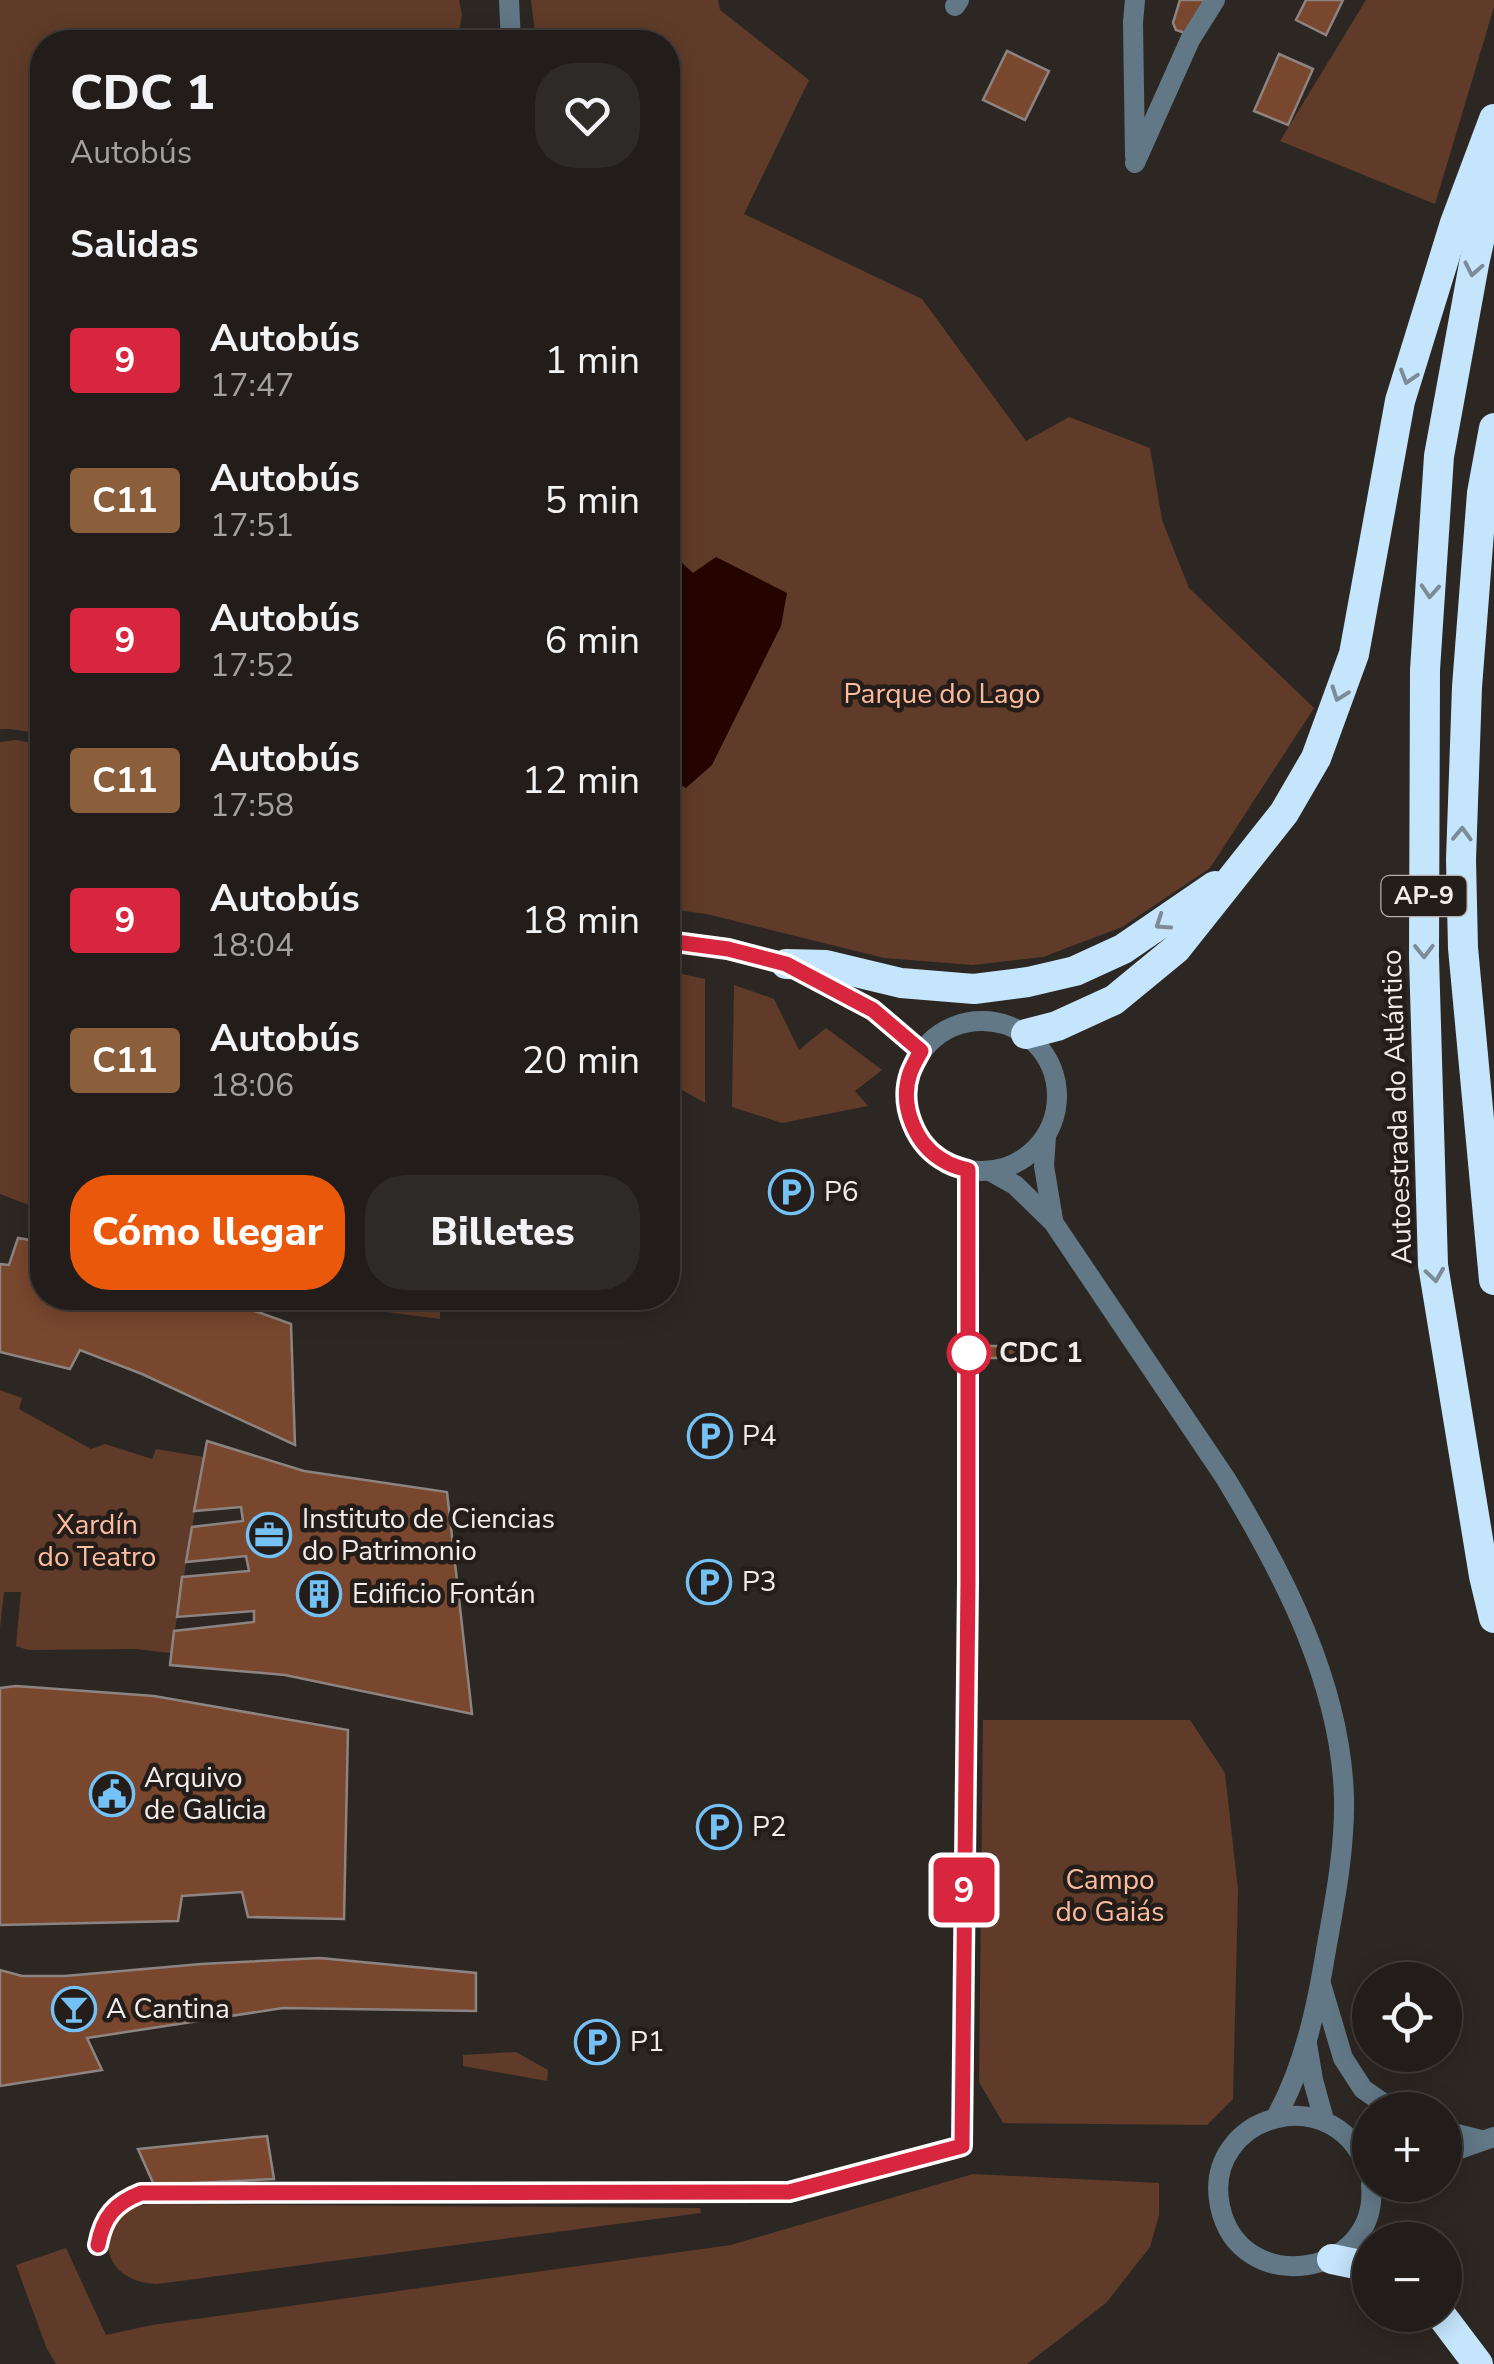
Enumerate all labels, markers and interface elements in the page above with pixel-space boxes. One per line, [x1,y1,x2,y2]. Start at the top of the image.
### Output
text: CDC 1 [70,60,215,126]
button: heart [535,63,640,168]
text: Autobús [70,131,192,174]
text: Salidas [70,219,199,270]
one-way arrow [1464,261,1485,278]
text: Autobús [210,313,360,364]
text: 1 min [545,335,640,386]
text: 9 [114,337,136,384]
text: 17:47 [210,364,294,407]
one-way arrow [1399,368,1419,385]
text: Autobús [210,453,360,504]
text: 5 min [545,475,640,526]
text: C11 [92,477,158,524]
text: 17:51 [210,504,294,547]
one-way arrow [1420,583,1441,599]
text: Autobús [210,593,360,644]
text: 6 min [545,615,640,666]
text: 9 [114,617,136,664]
text: 17:52 [210,644,294,687]
park label: Parque do Lago [844,675,1040,713]
one-way arrow [1330,685,1351,702]
text: Autobús [210,733,360,784]
text: 12 min [522,755,640,806]
text: C11 [92,757,158,804]
text: 17:58 [210,784,294,827]
one-way arrow [1451,826,1472,842]
text: Autobús [210,873,360,924]
road number: AP-9 [1382,876,1466,916]
text: 18 min [522,895,640,946]
text: 9 [114,897,136,944]
one-way arrow [1154,911,1173,929]
text: 18:04 [210,924,294,967]
one-way arrow [1413,944,1435,959]
street label: Autoestrada do Atlántico [1373,949,1421,1265]
text: Autobús [210,1013,360,1064]
text: 20 min [522,1035,640,1086]
text: C11 [92,1037,158,1084]
text: 18:06 [210,1064,294,1107]
parking icon: P6 [768,1169,814,1215]
place label: P6 [824,1173,859,1211]
button: Cómo llegar [70,1175,345,1290]
button: Billetes [365,1175,640,1290]
one-way arrow [1424,1268,1445,1284]
marker: CDC 1 [948,1332,990,1374]
place label: CDC 1 [999,1334,1083,1372]
parking icon: P4 [687,1413,733,1459]
place label: P4 [742,1417,777,1455]
place label: Instituto de Ciencias do Patrimonio [302,1500,555,1570]
park label: Xardín do Teatro [38,1506,156,1576]
office icon: Instituto de Ciencias do Patrimonio [246,1512,292,1558]
parking icon: P3 [686,1559,732,1605]
place label: P3 [742,1563,777,1601]
building icon: Edificio Fontán [296,1571,342,1617]
place label: Edificio Fontán [352,1575,536,1613]
place label: Arquivo de Galicia [144,1759,267,1829]
public building icon: Arquivo de Galicia [89,1771,135,1817]
parking icon: P2 [696,1804,742,1850]
place label: P2 [752,1808,787,1846]
line badge: 9 [932,1858,996,1922]
park label: Campo do Gaiás [1055,1861,1165,1931]
text: 9 [953,1867,975,1914]
map controls [1352,1962,1462,2332]
button: locate [1352,1962,1462,2072]
bar icon: A Cantina [51,1986,97,2032]
place label: A Cantina [106,1990,230,2028]
parking icon: P1 [574,2019,620,2065]
place label: P1 [630,2023,665,2061]
button: + [1352,2092,1462,2202]
button: − [1352,2222,1462,2332]

